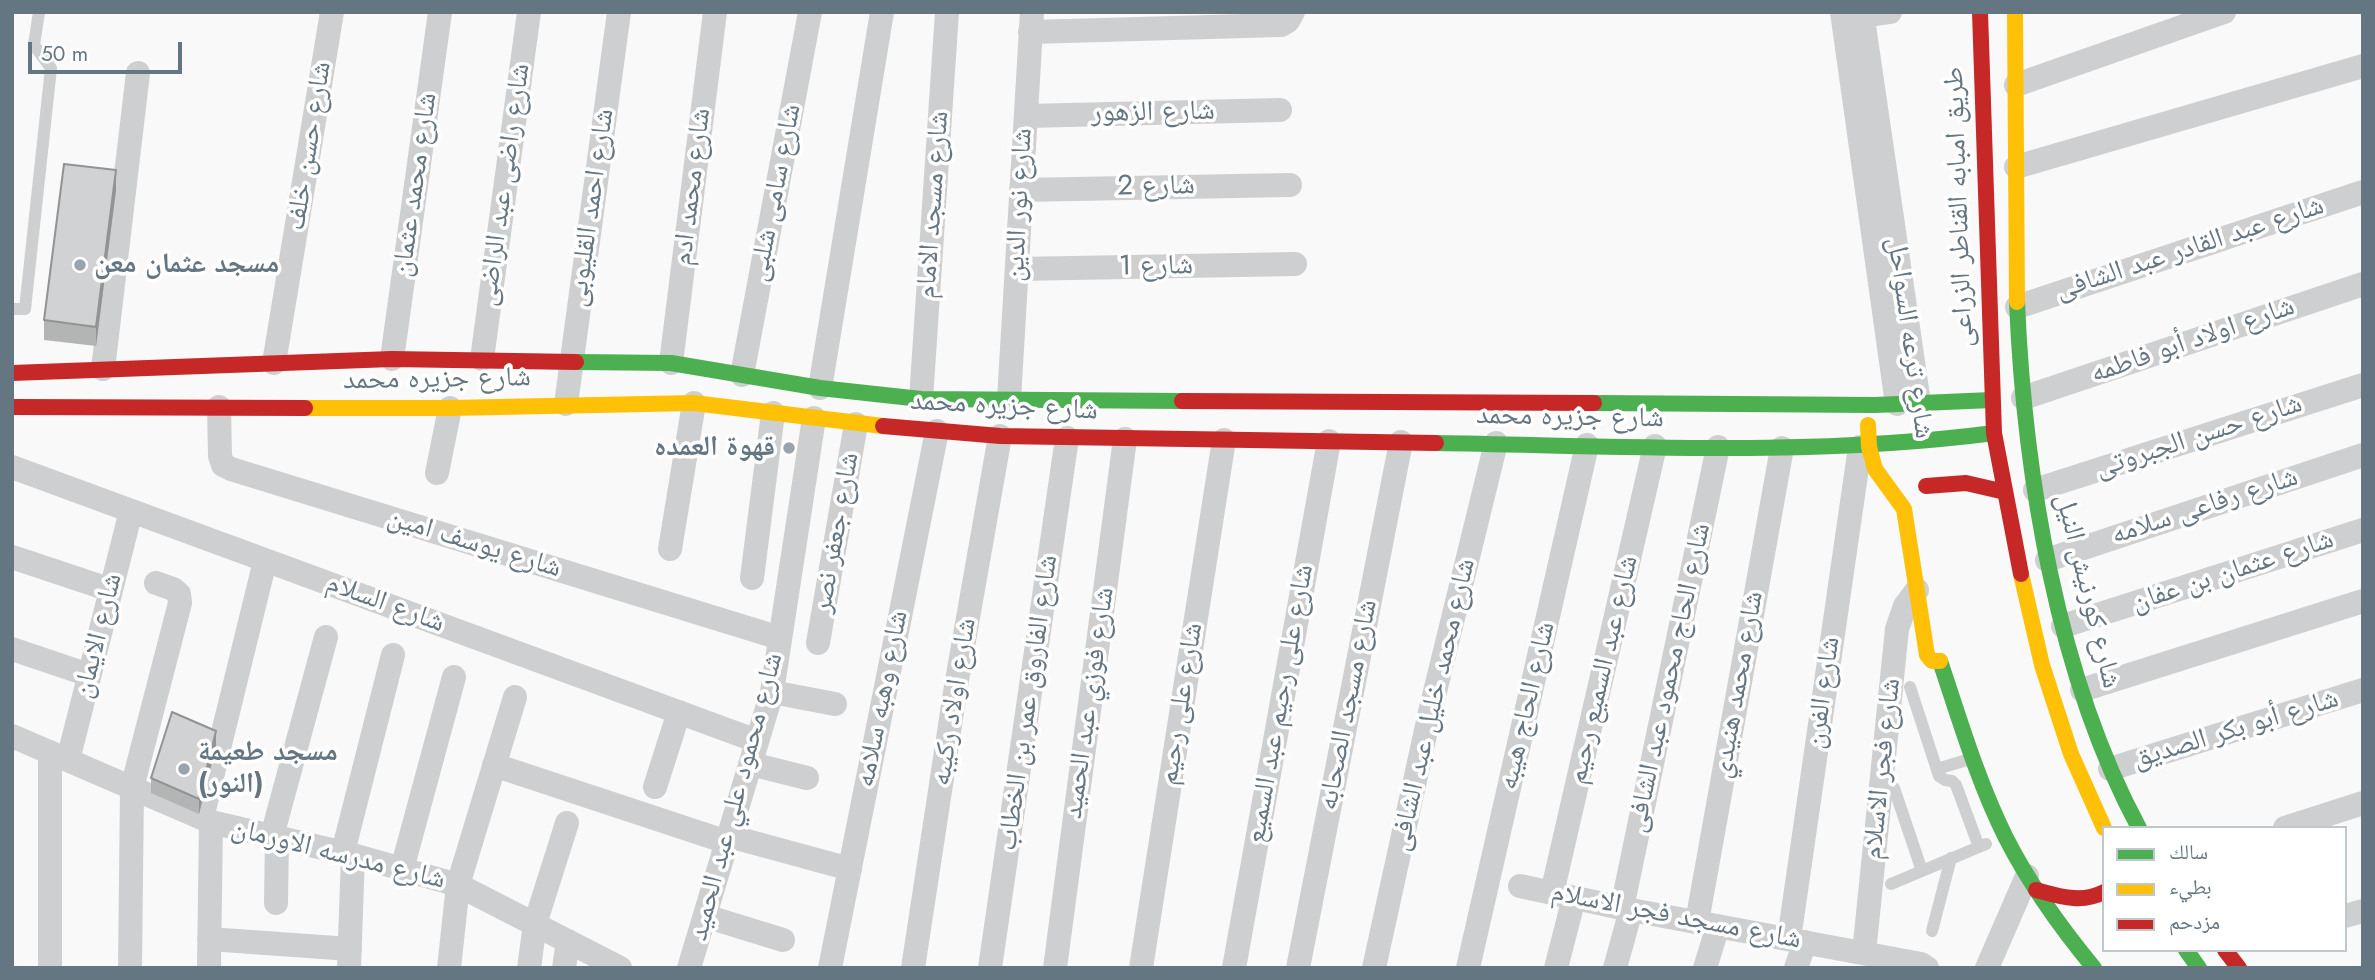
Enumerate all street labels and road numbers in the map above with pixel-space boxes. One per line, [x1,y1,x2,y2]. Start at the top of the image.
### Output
street label: شارع حسن خلف [280,59,340,233]
street label: شارع راضى عبد الراضى [471,62,539,308]
street label: طريق امبابه القناطر الزراعى [1938,66,1982,348]
street label: شارع محمد عثمان [386,91,446,279]
street label: شارع الزهور [1091,95,1215,131]
street label: شارع سامى شلبى [742,101,810,285]
street label: شارع محمد ادم [667,106,719,268]
street label: شارع احمد القليوبى [561,107,623,309]
street label: شارع مسجد الامام [911,110,957,300]
street label: شارع نور الدين [999,127,1041,283]
street label: شارع 2 [1117,170,1195,204]
street label: شارع عبد القادر عبد الشافى [2052,190,2328,308]
street label: شارع ترعه السواحل [1878,235,1940,441]
street label: شارع 1 [1119,250,1193,284]
street label: شارع اولاد أبو فاطمه [2087,290,2299,392]
street label: شارع جزيره محمد [343,362,531,398]
street label: شارع جزيره محمد [909,385,1099,429]
street label: شارع حسن الجبروتى [2091,388,2307,486]
street label: شارع جزيره محمد [1476,400,1664,436]
street label: شارع جعفر نصر [806,450,868,616]
street label: شارع رفاعى سلامه [2108,461,2302,553]
street label: شارع كورنيش النيل [2047,490,2127,692]
street label: شارع يوسف امين [383,502,565,586]
street label: شارع الحاج محمود عبد الشافى [1621,520,1719,836]
street label: شارع عثمان بن عفان [2128,524,2338,620]
street label: شارع عبد السميع رحيم [1561,552,1647,788]
street label: شارع الفاروق عمر بن الخطاب [992,553,1066,853]
street label: شارع محمد خليل عبد الشافى [1384,555,1484,855]
street label: شارع على رحيم عبد السميع [1240,562,1322,846]
street label: شارع السلام [321,567,449,641]
street label: شارع الايمان [67,570,131,702]
street label: شارع فوزي عبد الحميد [1057,585,1123,821]
street label: شارع محمد هنيدي [1706,589,1772,781]
street label: شارع مسجد الصحابه [1312,597,1386,813]
street label: شارع وهبه سلامه [849,608,917,790]
street label: شارع اولاد ركيبه [925,616,985,788]
street label: شارع الحاج هيبه [1492,619,1564,793]
street label: شارع على رحيم [1153,621,1211,787]
street label: شارع الفرن [1800,635,1848,751]
street label: شارع محمود علي عبد الحميد [682,649,792,945]
street label: شارع فجر الاسلام [1857,677,1909,861]
street label: شارع أبو بكر الصديق [2129,683,2343,777]
street label: شارع مدرسه الاورمان [228,812,448,898]
street label: شارع مسجد فجر الاسلام [1548,876,1804,958]

